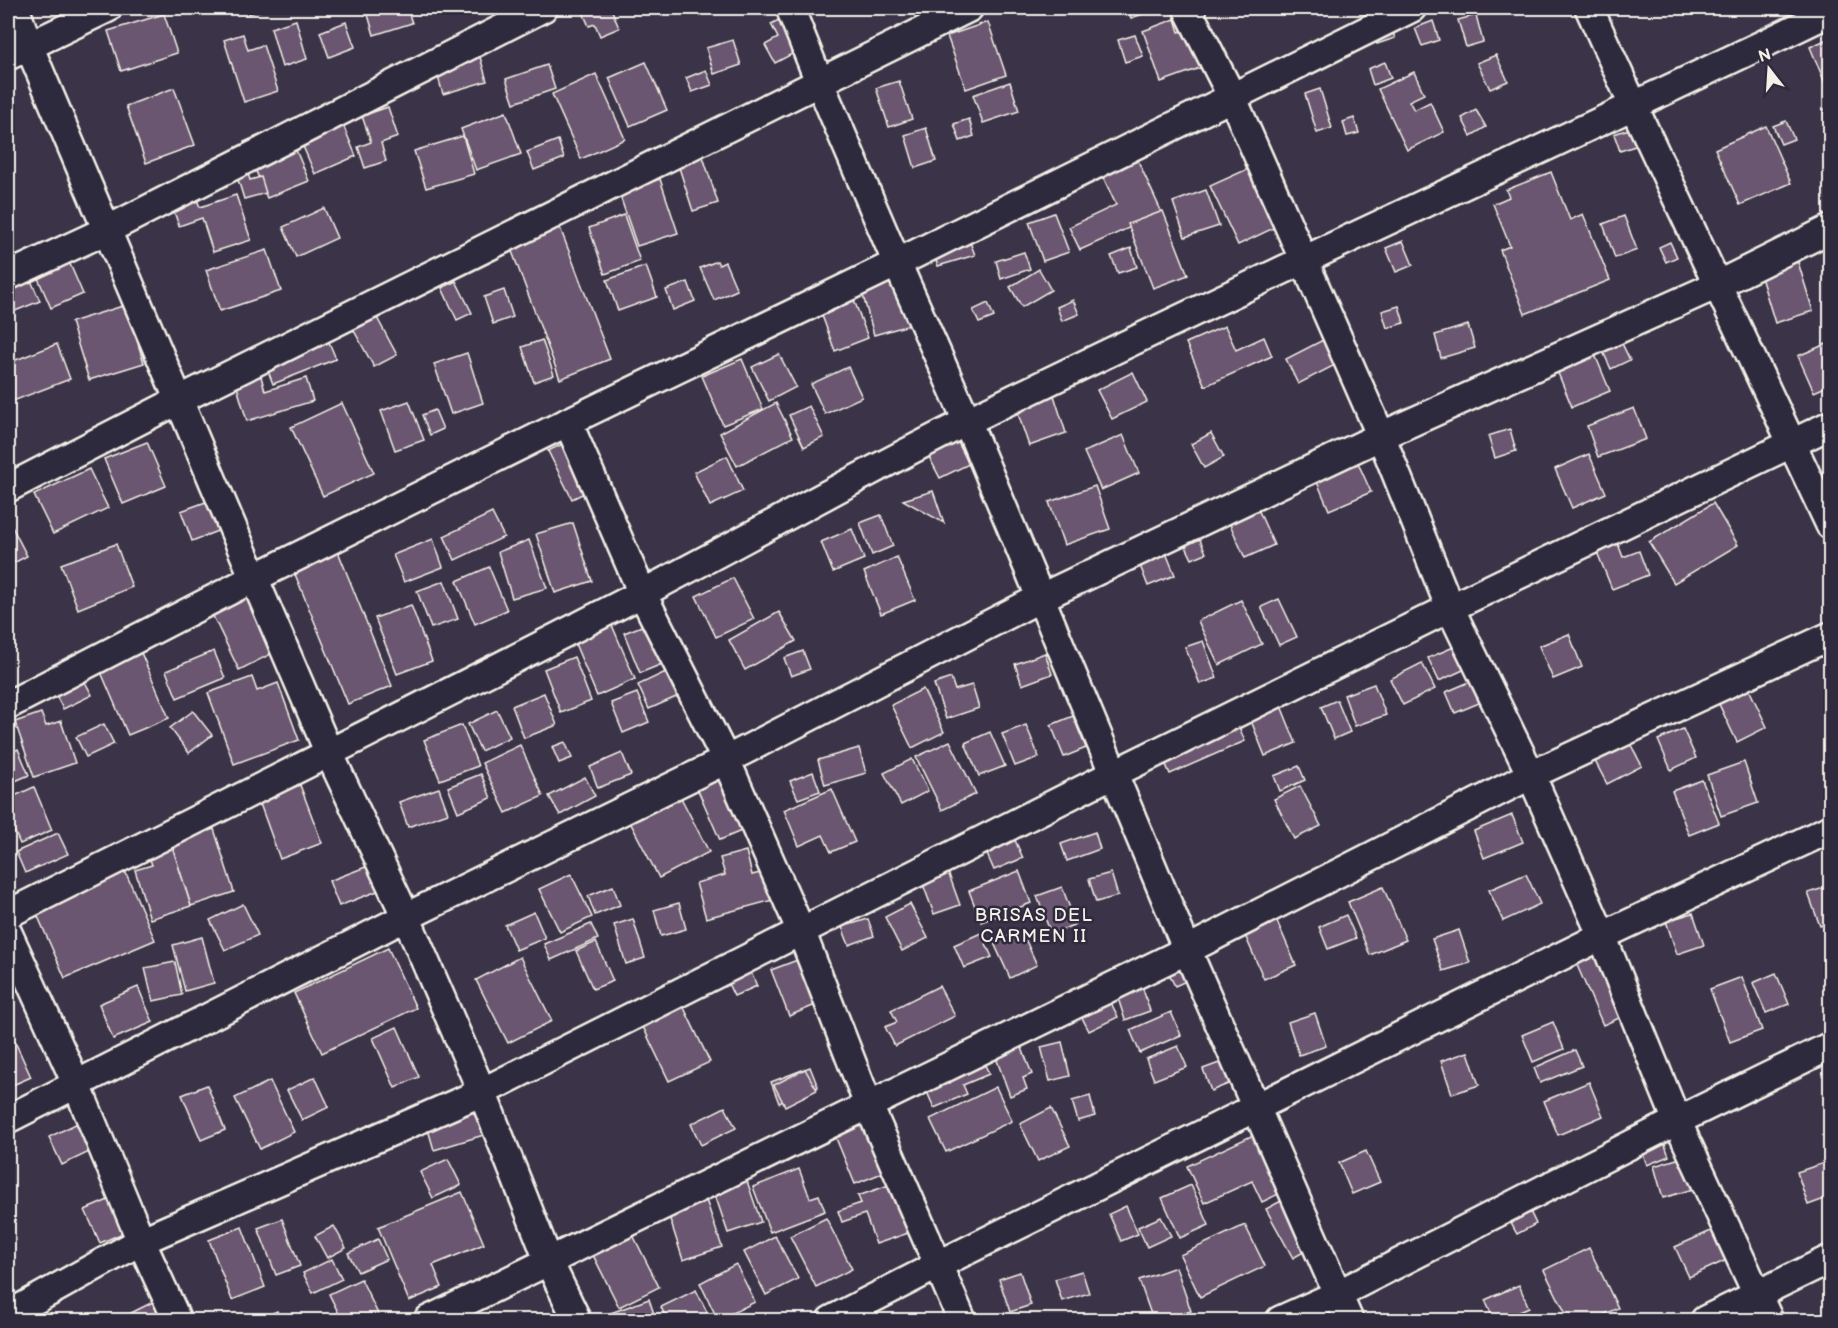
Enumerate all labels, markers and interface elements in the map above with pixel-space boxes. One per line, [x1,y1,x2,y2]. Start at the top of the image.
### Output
north arrow [1739,39,1799,99]
text: N [1757,45,1774,67]
district label: BRISAS DEL CARMEN II [975,905,1093,947]

